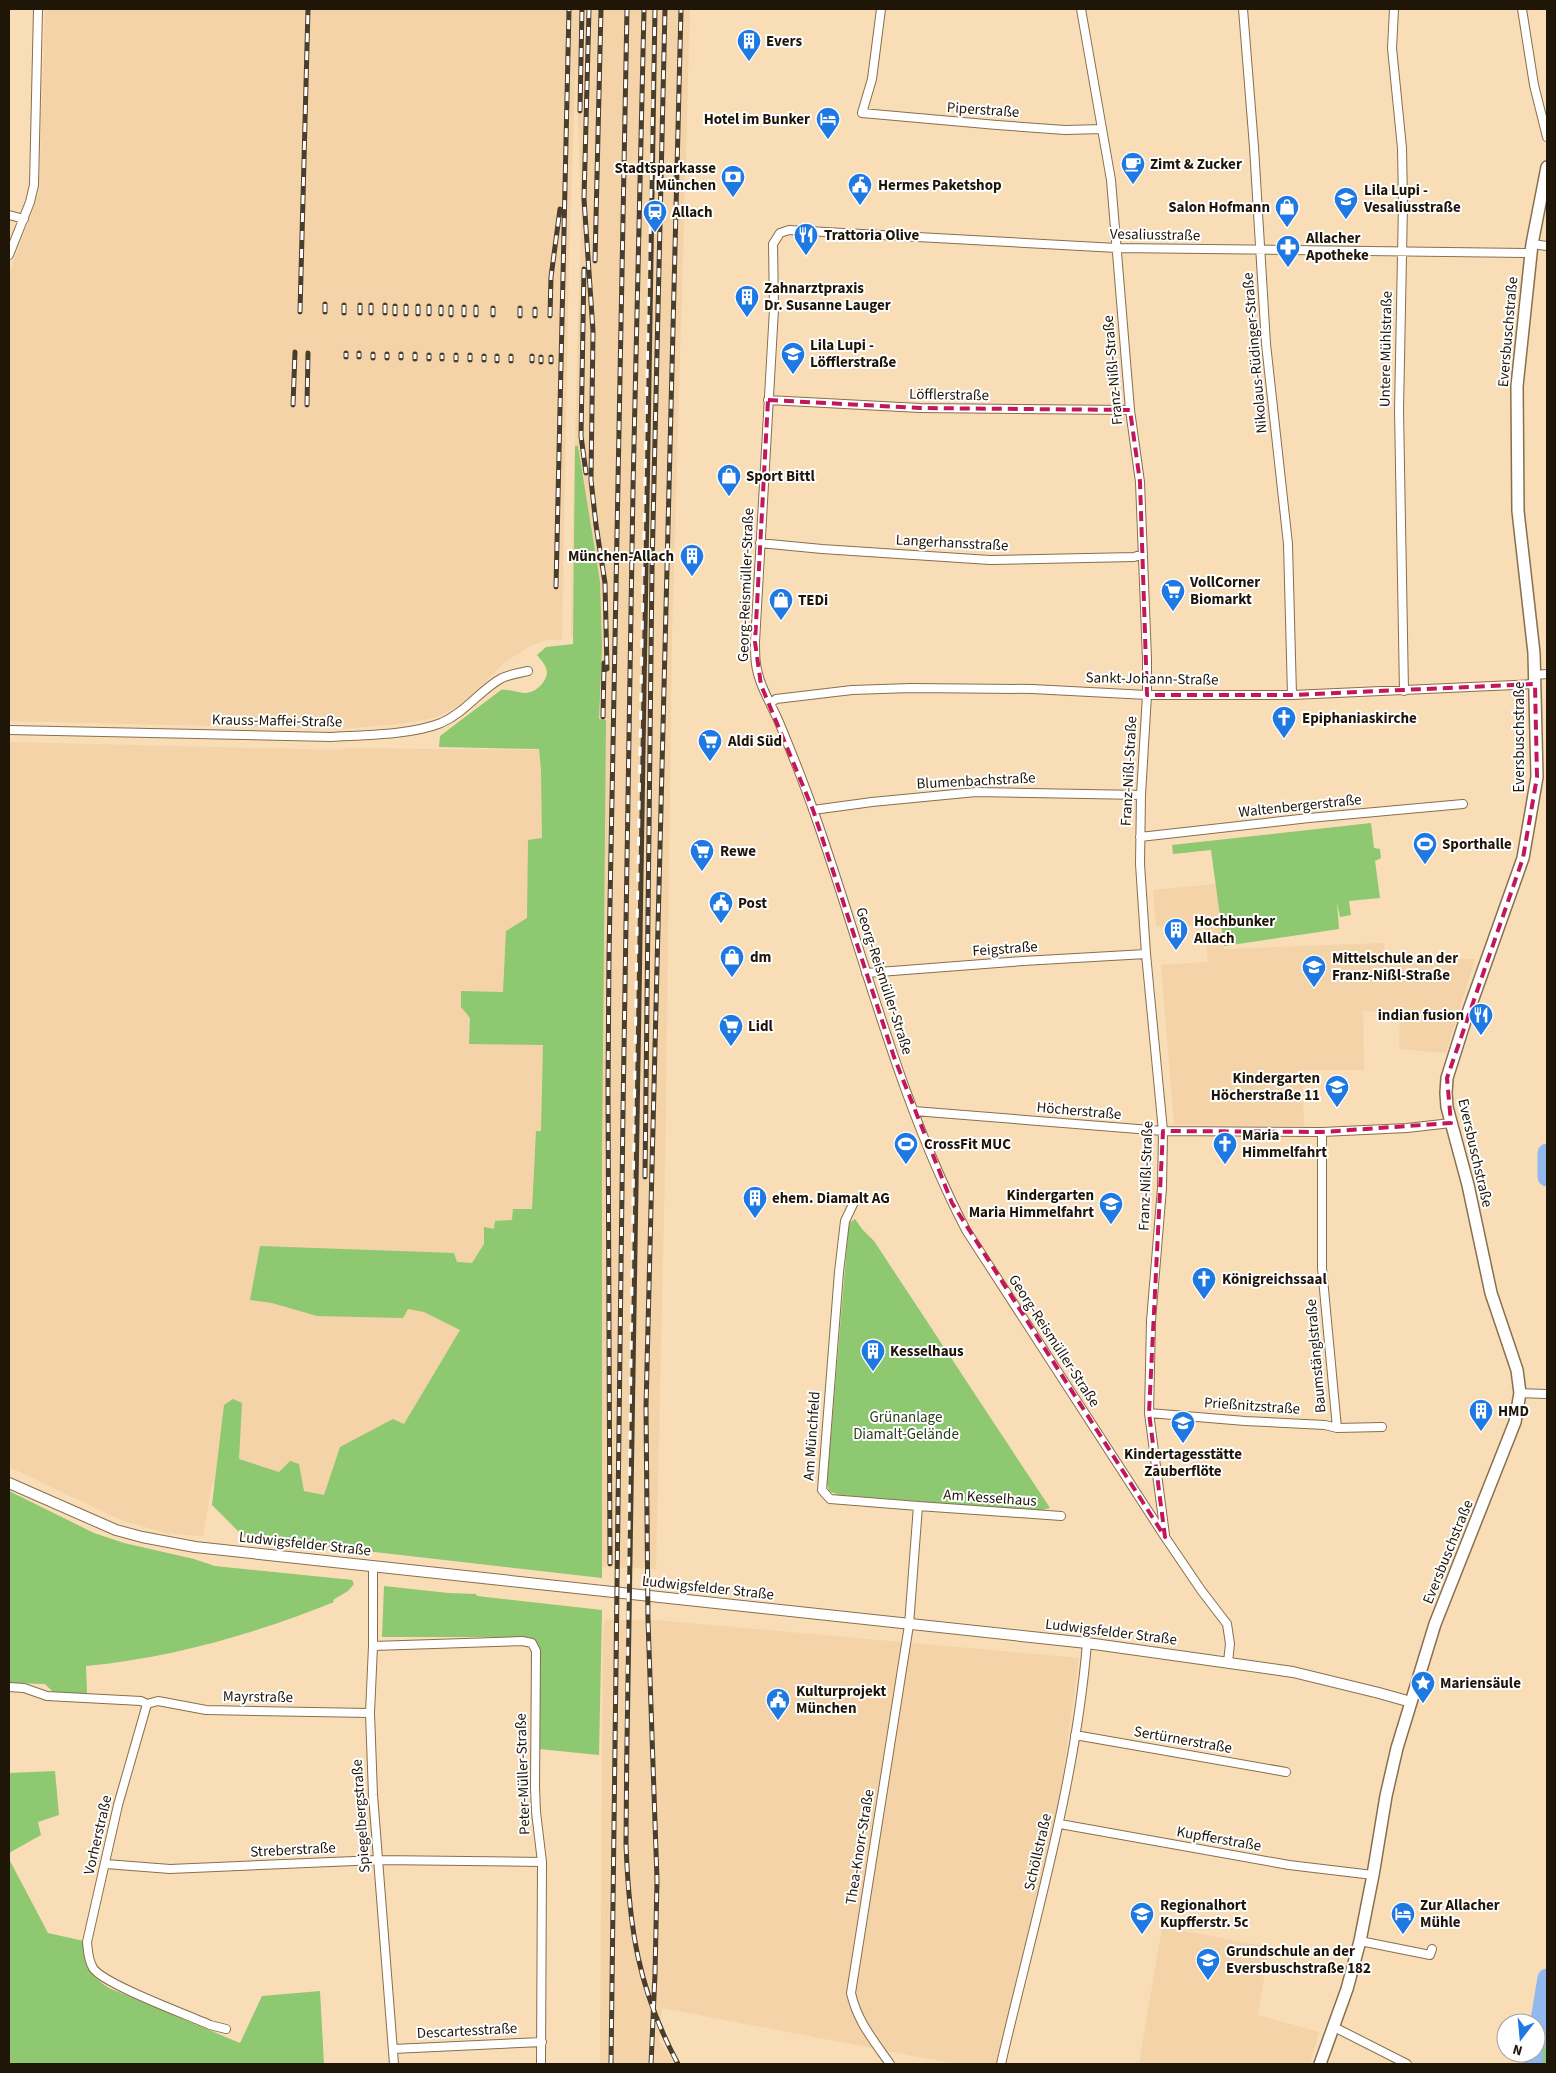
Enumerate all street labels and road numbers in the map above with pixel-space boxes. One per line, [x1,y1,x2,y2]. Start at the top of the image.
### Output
street label: Piperstraße [946,97,1020,123]
street label: Vesaliusstraße [1110,224,1200,246]
street label: Nikolaus-Rüdinger-Straße [1238,272,1272,434]
street label: Eversbuschstraße [1493,276,1523,388]
street label: Untere Mühlstraße [1374,291,1398,407]
street label: Franz-Nißl-Straße [1098,314,1128,426]
street label: Löfflerstraße [909,384,989,406]
street label: Georg-Reismüller-Straße [733,508,759,662]
street label: Langerhansstraße [895,530,1009,556]
street label: Sankt-Johann-Straße [1085,667,1219,691]
street label: Eversbuschstraße [1509,682,1530,792]
street label: Krauss-Maffei-Straße [212,709,342,733]
street label: Franz-Nißl-Straße [1116,716,1142,826]
street label: Blumenbachstraße [916,767,1036,795]
street label: Waltenbergerstraße [1237,789,1363,823]
street label: Georg-Reismüller-Straße [850,904,918,1058]
street label: Feigstraße [972,936,1038,962]
street label: Höcherstraße [1036,1097,1122,1125]
street label: Eversbuschstraße [1452,1097,1498,1209]
street label: Franz-Nißl-Straße [1134,1121,1158,1231]
street label: Georg-Reismüller-Straße [1003,1271,1105,1411]
street label: Baumstänglstraße [1301,1298,1331,1414]
street label: Am Münchfeld [798,1391,826,1481]
street label: Prießnitzstraße [1203,1392,1301,1420]
street label: Am Kesselhaus [943,1484,1037,1512]
street label: Eversbuschstraße [1417,1497,1479,1607]
street label: Ludwigsfelder Straße [238,1527,372,1561]
street label: Ludwigsfelder Straße [641,1571,775,1605]
street label: Ludwigsfelder Straße [1044,1613,1178,1651]
street label: Mayrstraße [223,1686,293,1708]
street label: Peter-Müller-Straße [510,1713,536,1835]
street label: Sertürnerstraße [1132,1721,1234,1759]
street label: Spiegelbergstraße [347,1758,375,1874]
street label: Thea-Knorr-Straße [841,1788,879,1906]
street label: Vorherstraße [79,1793,117,1877]
street label: Schöllstraße [1019,1811,1057,1893]
street label: Kupfferstraße [1175,1821,1263,1857]
street label: Streberstraße [250,1837,336,1863]
street label: Descartesstraße [416,2018,518,2044]

